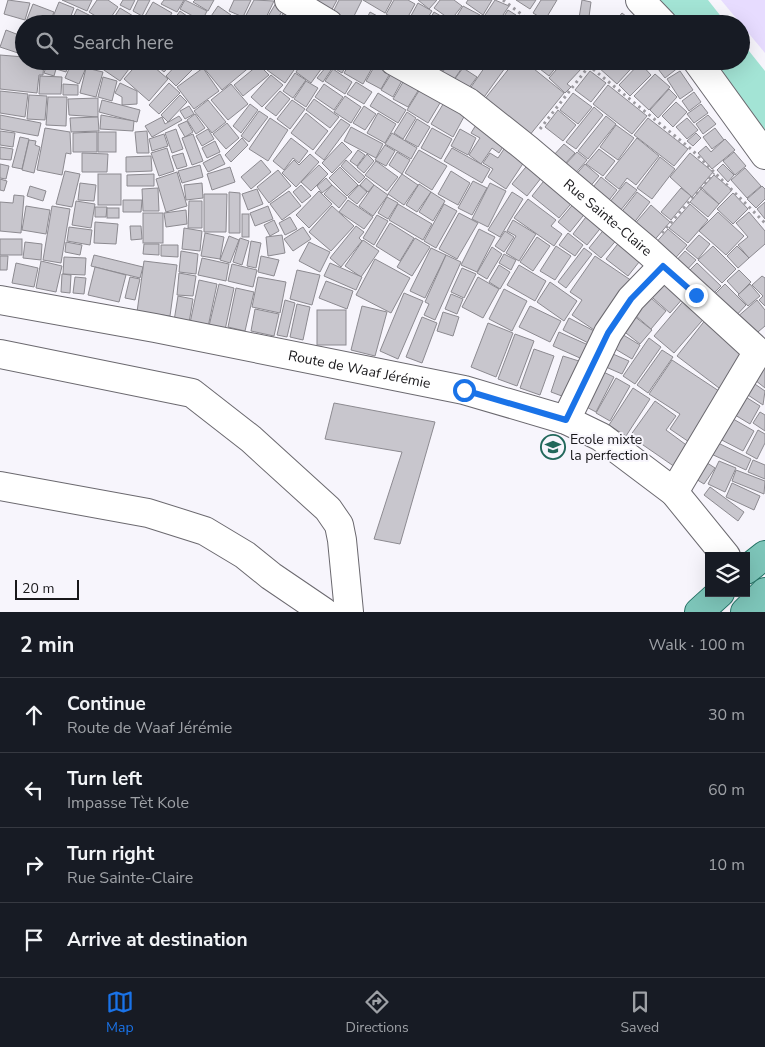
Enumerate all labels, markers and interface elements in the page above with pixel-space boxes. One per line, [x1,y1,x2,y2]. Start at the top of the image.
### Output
search box [15,15,750,70]
icon: search [33,29,61,57]
text: Search here [73,30,174,56]
street label: Rue Sainte-Claire [559,175,656,261]
route end [685,284,708,307]
street label: Route de Waaf Jérémie [286,346,432,393]
route start [453,379,476,402]
place label: Ecole mixte la perfection [570,430,648,465]
school or university icon: Ecole mixte la perfection [540,434,566,460]
map controls [705,552,750,597]
button: layers [705,552,750,597]
scale bar [15,577,79,600]
text: 20 m [22,579,54,598]
text: 2 min [20,631,74,659]
text: Walk · 100 m [649,634,745,656]
text: Continue [67,691,146,717]
icon: ahead [20,701,48,729]
text: 30 m [708,704,745,726]
text: Route de Waaf Jérémie [67,717,232,739]
text: Turn left [67,766,142,792]
icon: left [20,776,48,804]
text: 60 m [708,779,745,801]
text: Impasse Tèt Kole [67,792,189,814]
text: Turn right [67,841,154,867]
icon: right [20,851,48,879]
text: 10 m [708,854,745,876]
text: Rue Sainte-Claire [67,867,193,889]
icon: arrive [20,926,48,954]
text: Arrive at destination [67,927,248,953]
tab: Map [106,988,134,1037]
tab: Directions [346,988,409,1037]
tab: Saved [620,988,659,1037]

